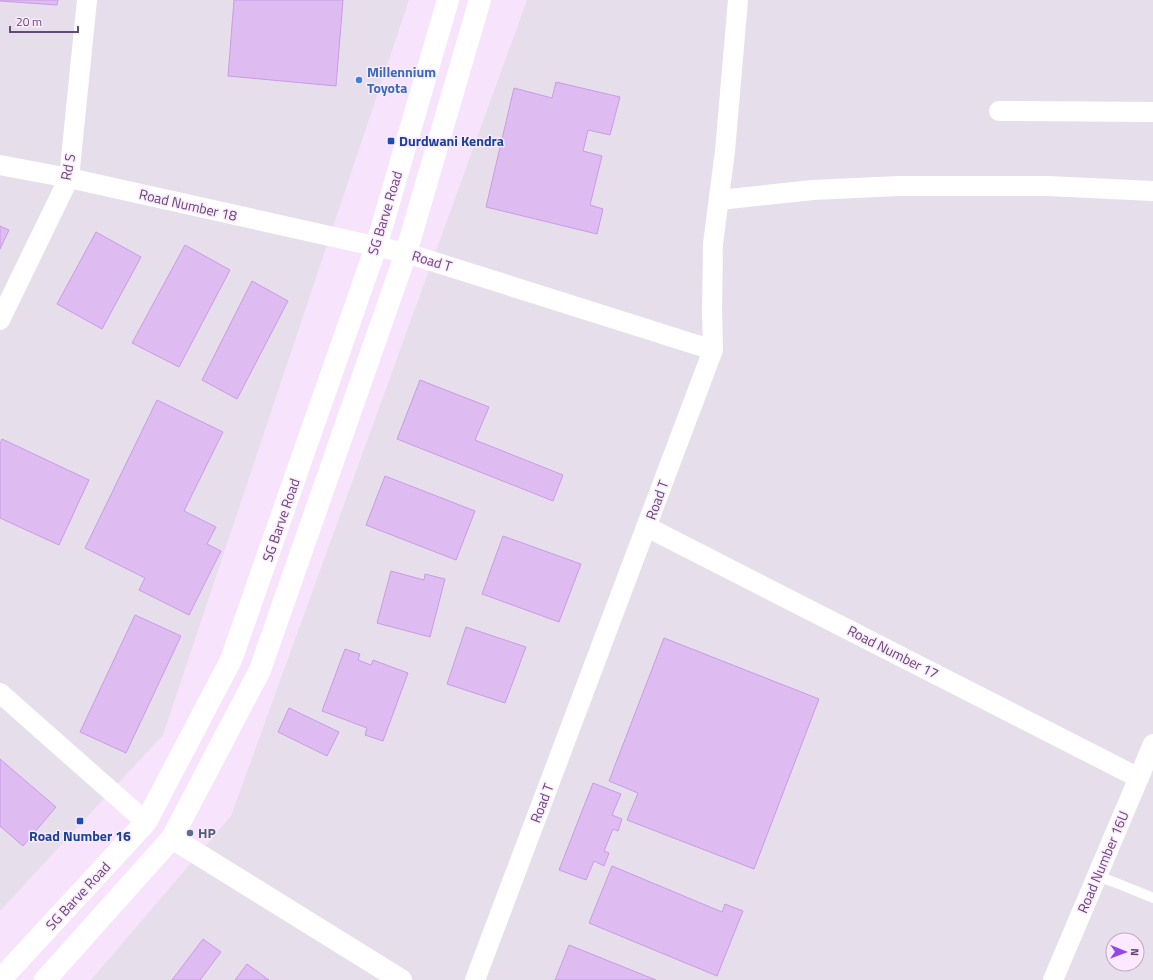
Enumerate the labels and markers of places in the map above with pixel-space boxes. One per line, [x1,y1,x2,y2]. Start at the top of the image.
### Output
place label: Millennium Toyota [367,61,436,98]
marker: Millennium Toyota [354,75,364,85]
place label: Durdwani Kendra [399,130,504,151]
marker: Durdwani Kendra [386,136,396,146]
marker: Road Number 16 [75,816,85,826]
place label: HP [198,822,216,843]
place label: Road Number 16 [29,825,131,846]
marker: HP [185,828,195,838]

